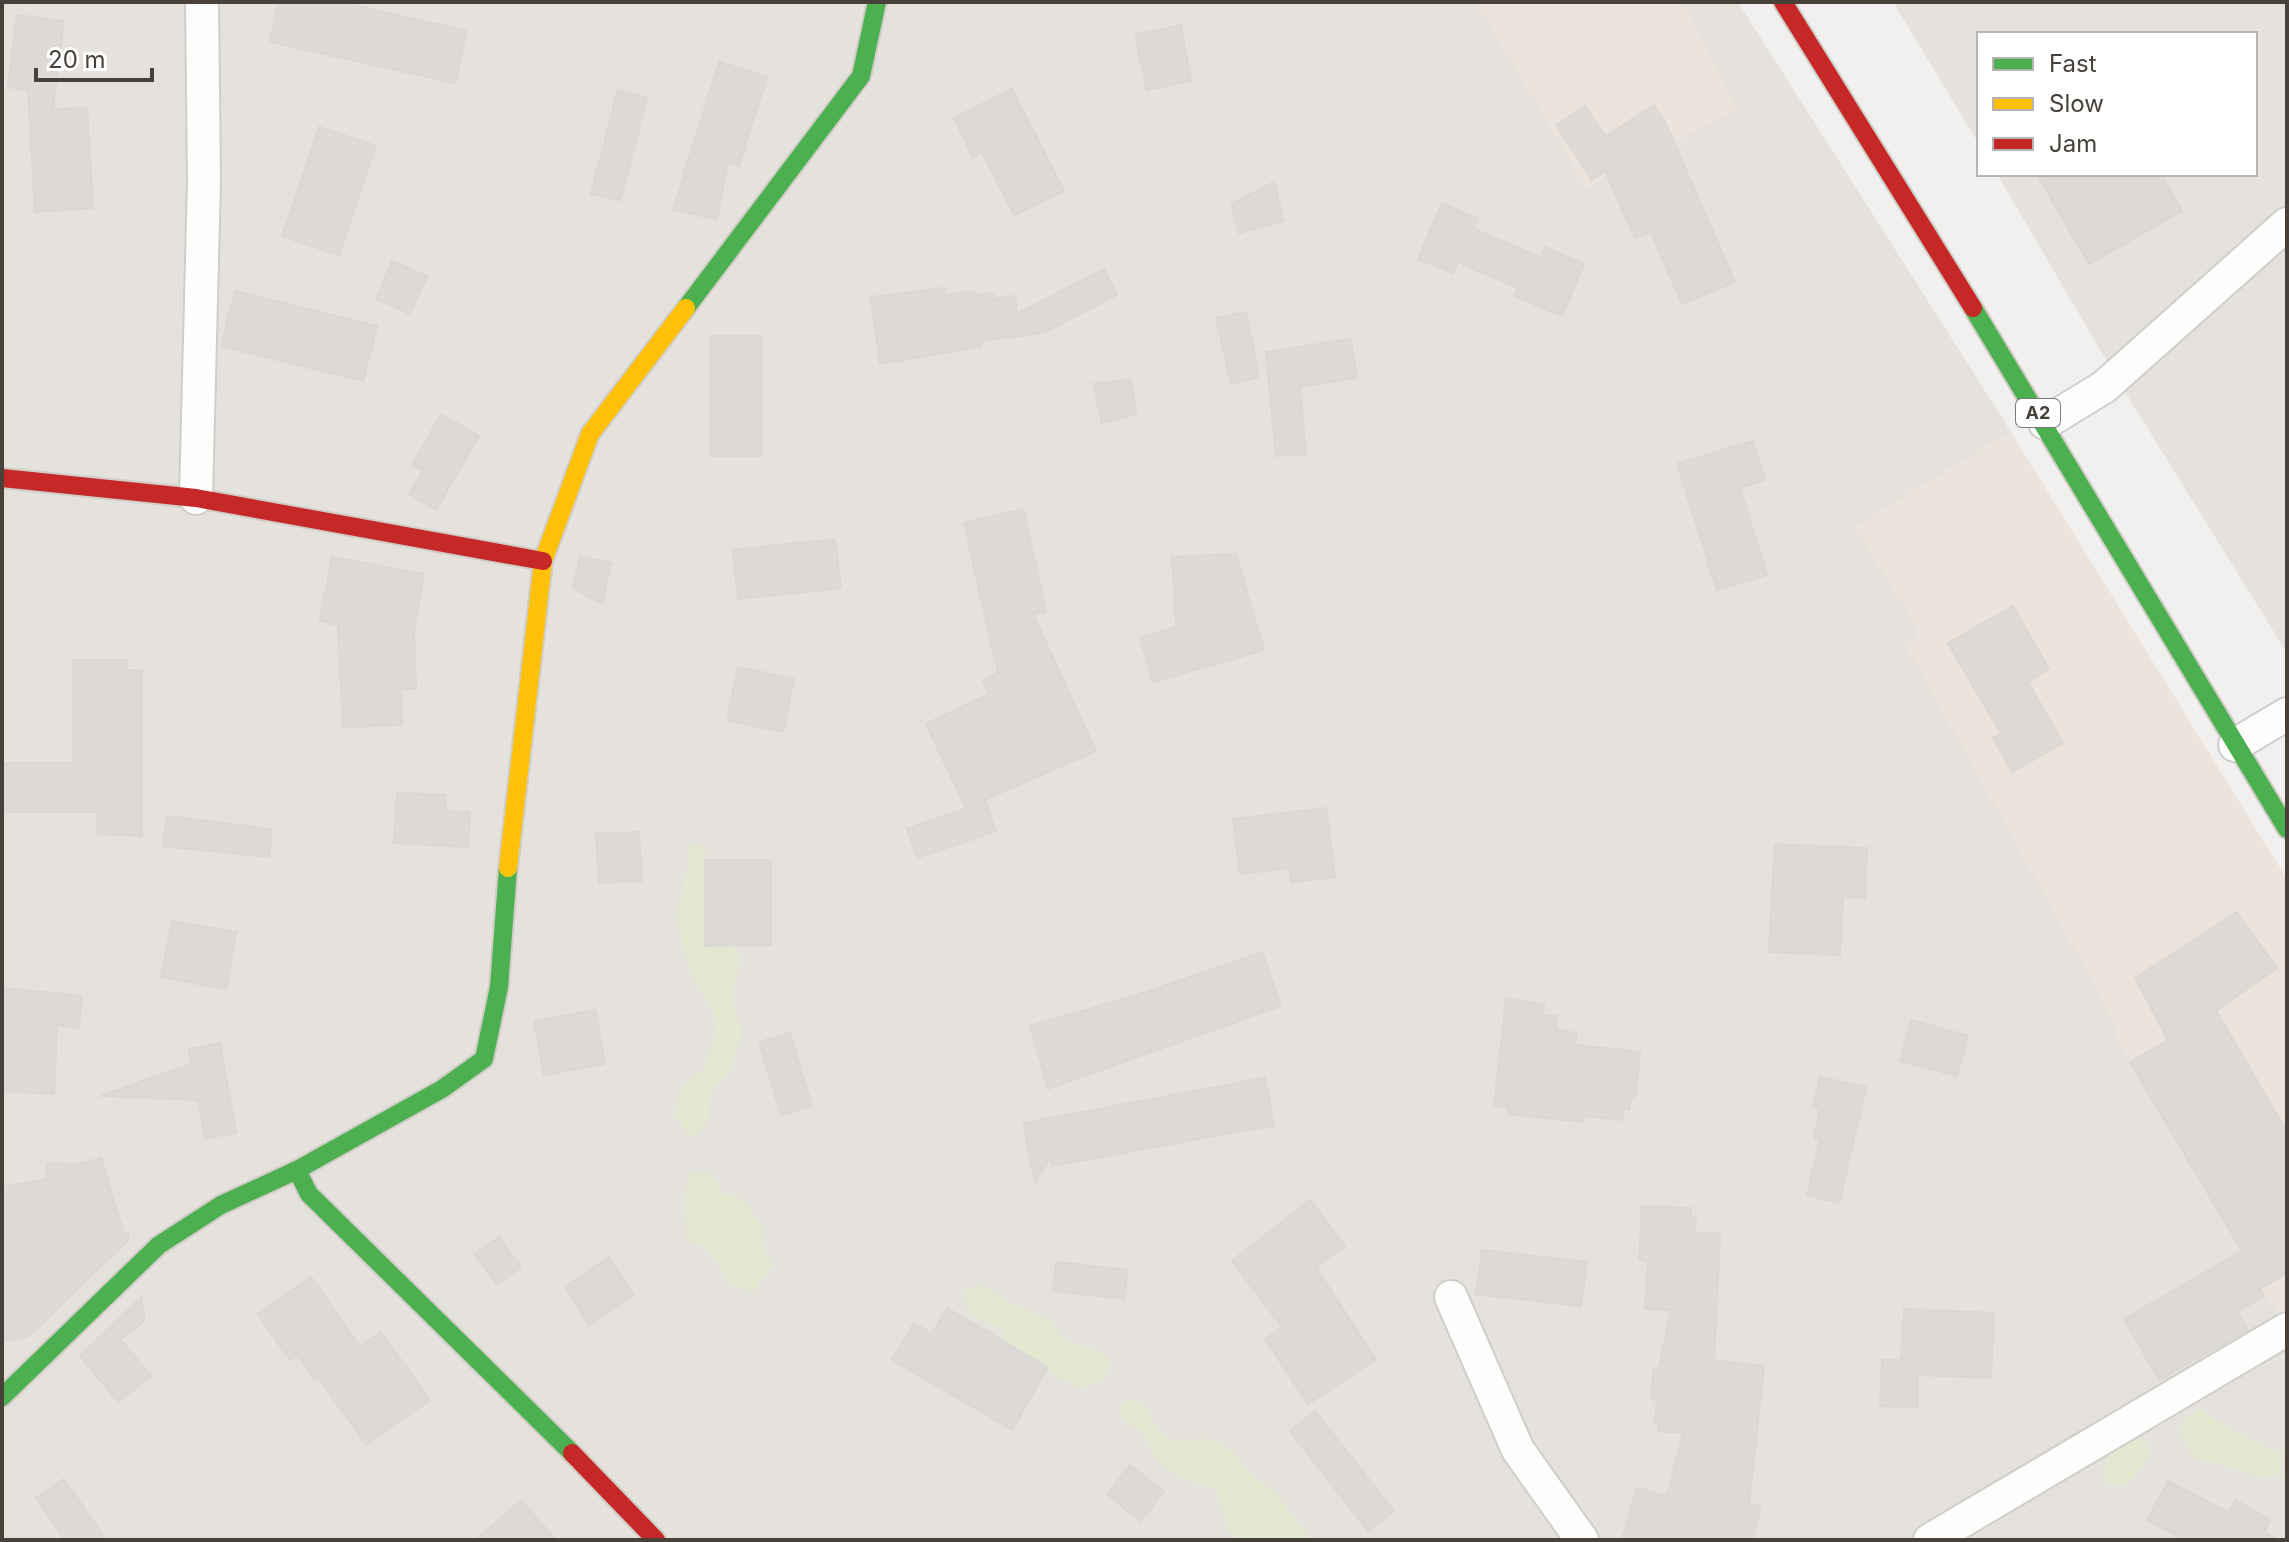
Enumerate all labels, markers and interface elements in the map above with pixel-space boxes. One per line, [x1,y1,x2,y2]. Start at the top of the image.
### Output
scale bar [36,32,152,82]
legend [1977,32,2257,176]
text: 20 m [48,45,106,74]
text: Fast [2049,49,2097,78]
text: Slow [2049,89,2104,118]
text: Jam [2049,129,2097,158]
road number: A2 [2016,399,2060,427]

